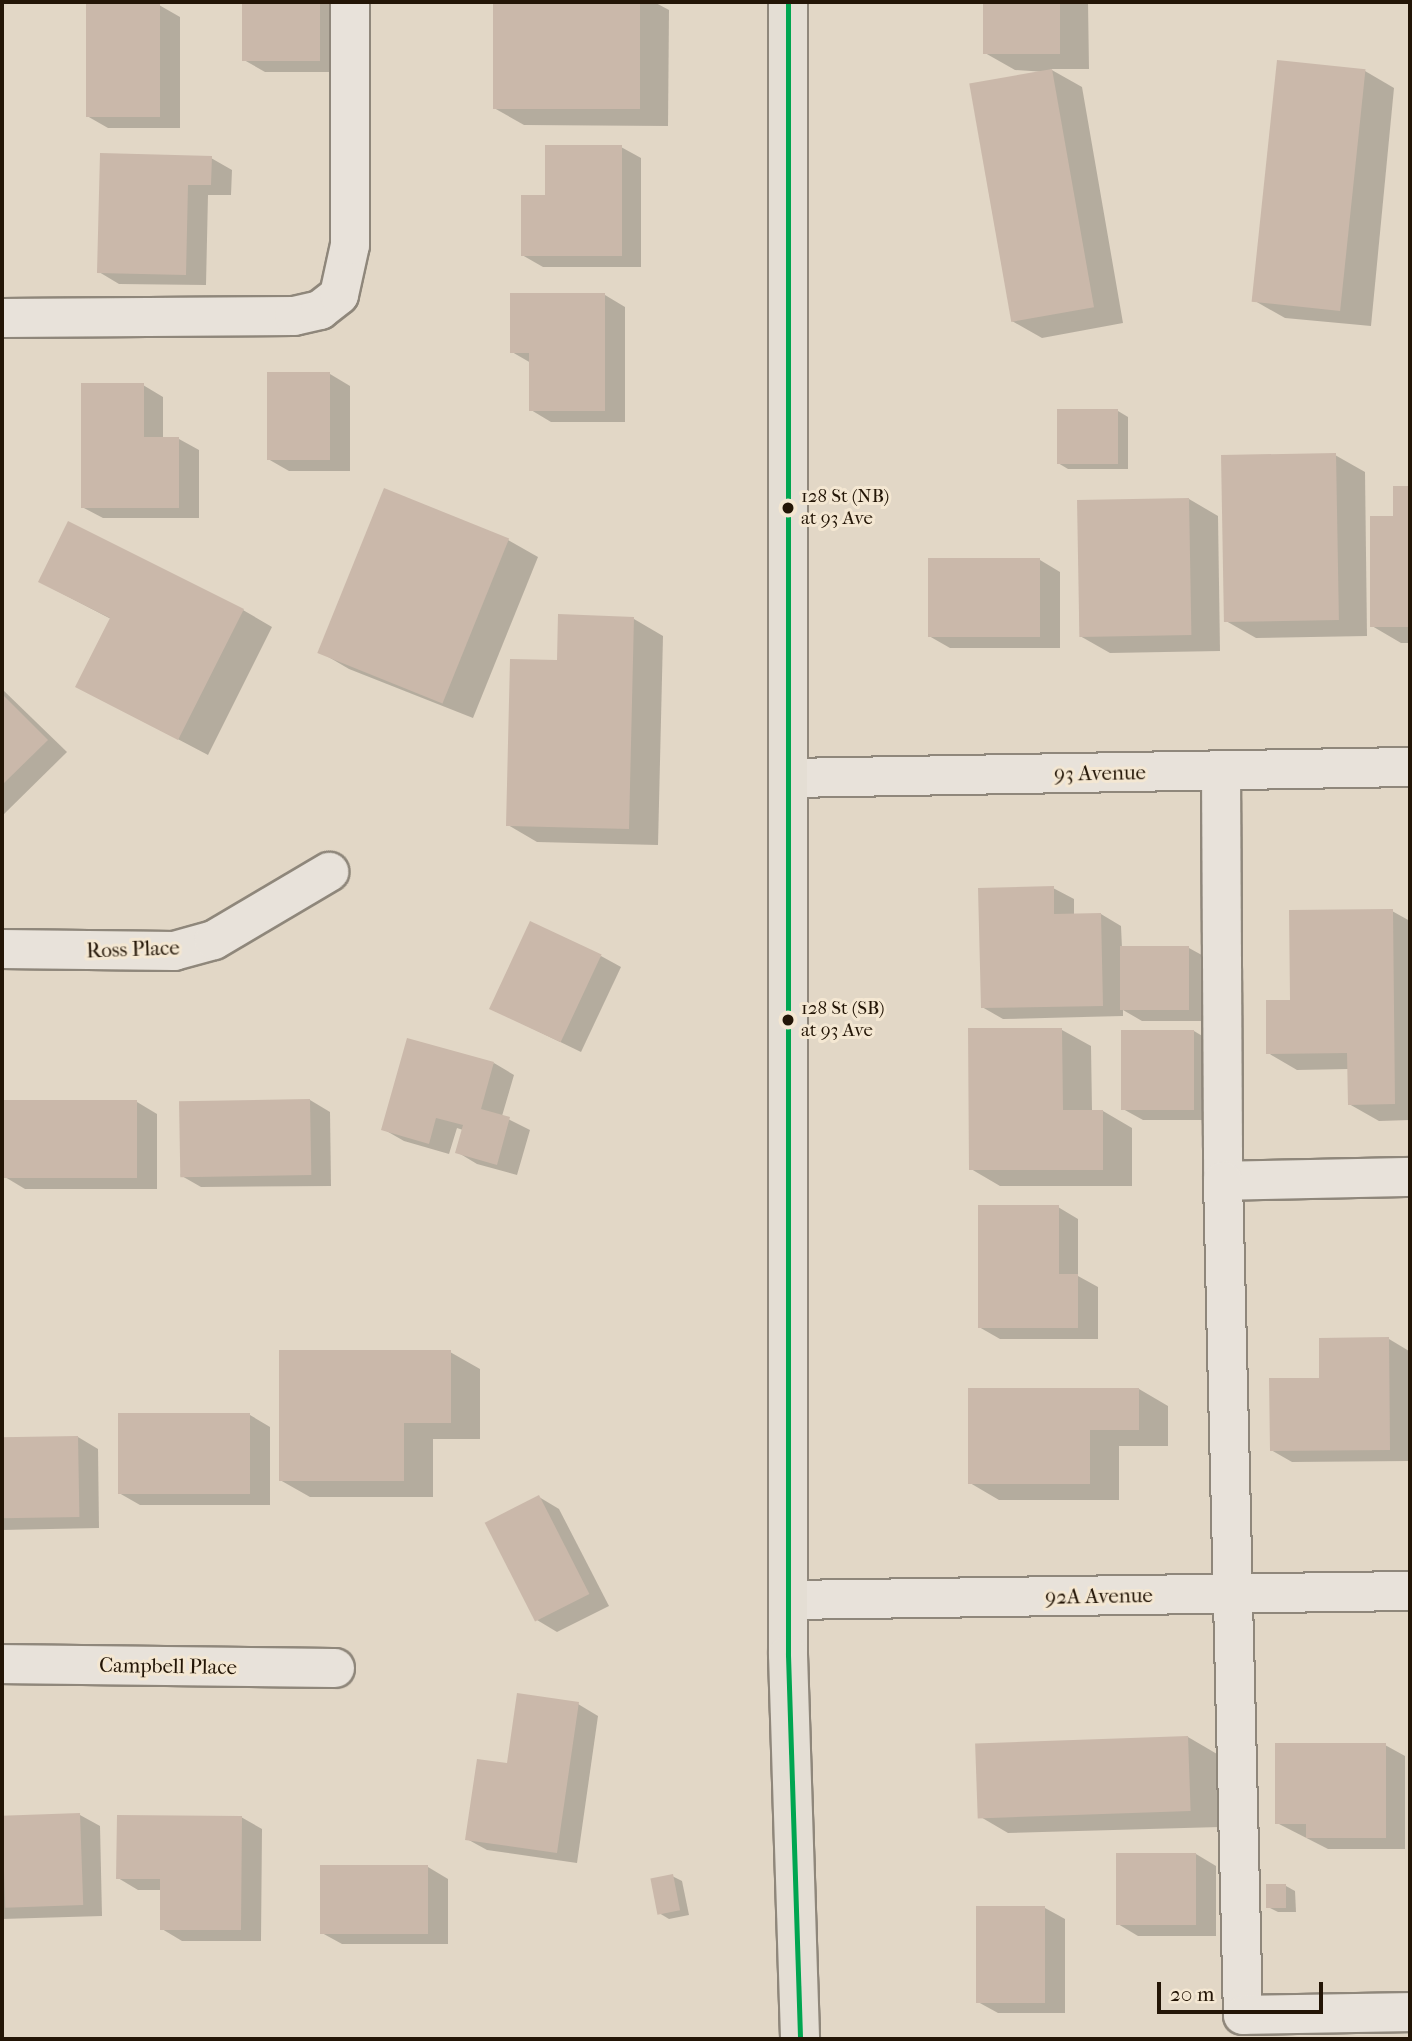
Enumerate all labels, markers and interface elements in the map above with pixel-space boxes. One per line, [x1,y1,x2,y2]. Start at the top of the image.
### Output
place label: 128 St (NB) at 93 Ave [801,486,889,530]
marker: 128 St (NB) at 93 Ave [781,501,795,515]
street label: 93 Avenue [1054,760,1146,786]
street label: Ross Place [86,935,180,963]
place label: 128 St (SB) at 93 Ave [801,998,885,1042]
marker: 128 St (SB) at 93 Ave [781,1013,795,1027]
street label: 92A Avenue [1045,1582,1153,1610]
street label: Campbell Place [99,1652,237,1680]
scale bar [1160,1968,1326,2012]
text: 20 m [1170,1982,1214,2006]

